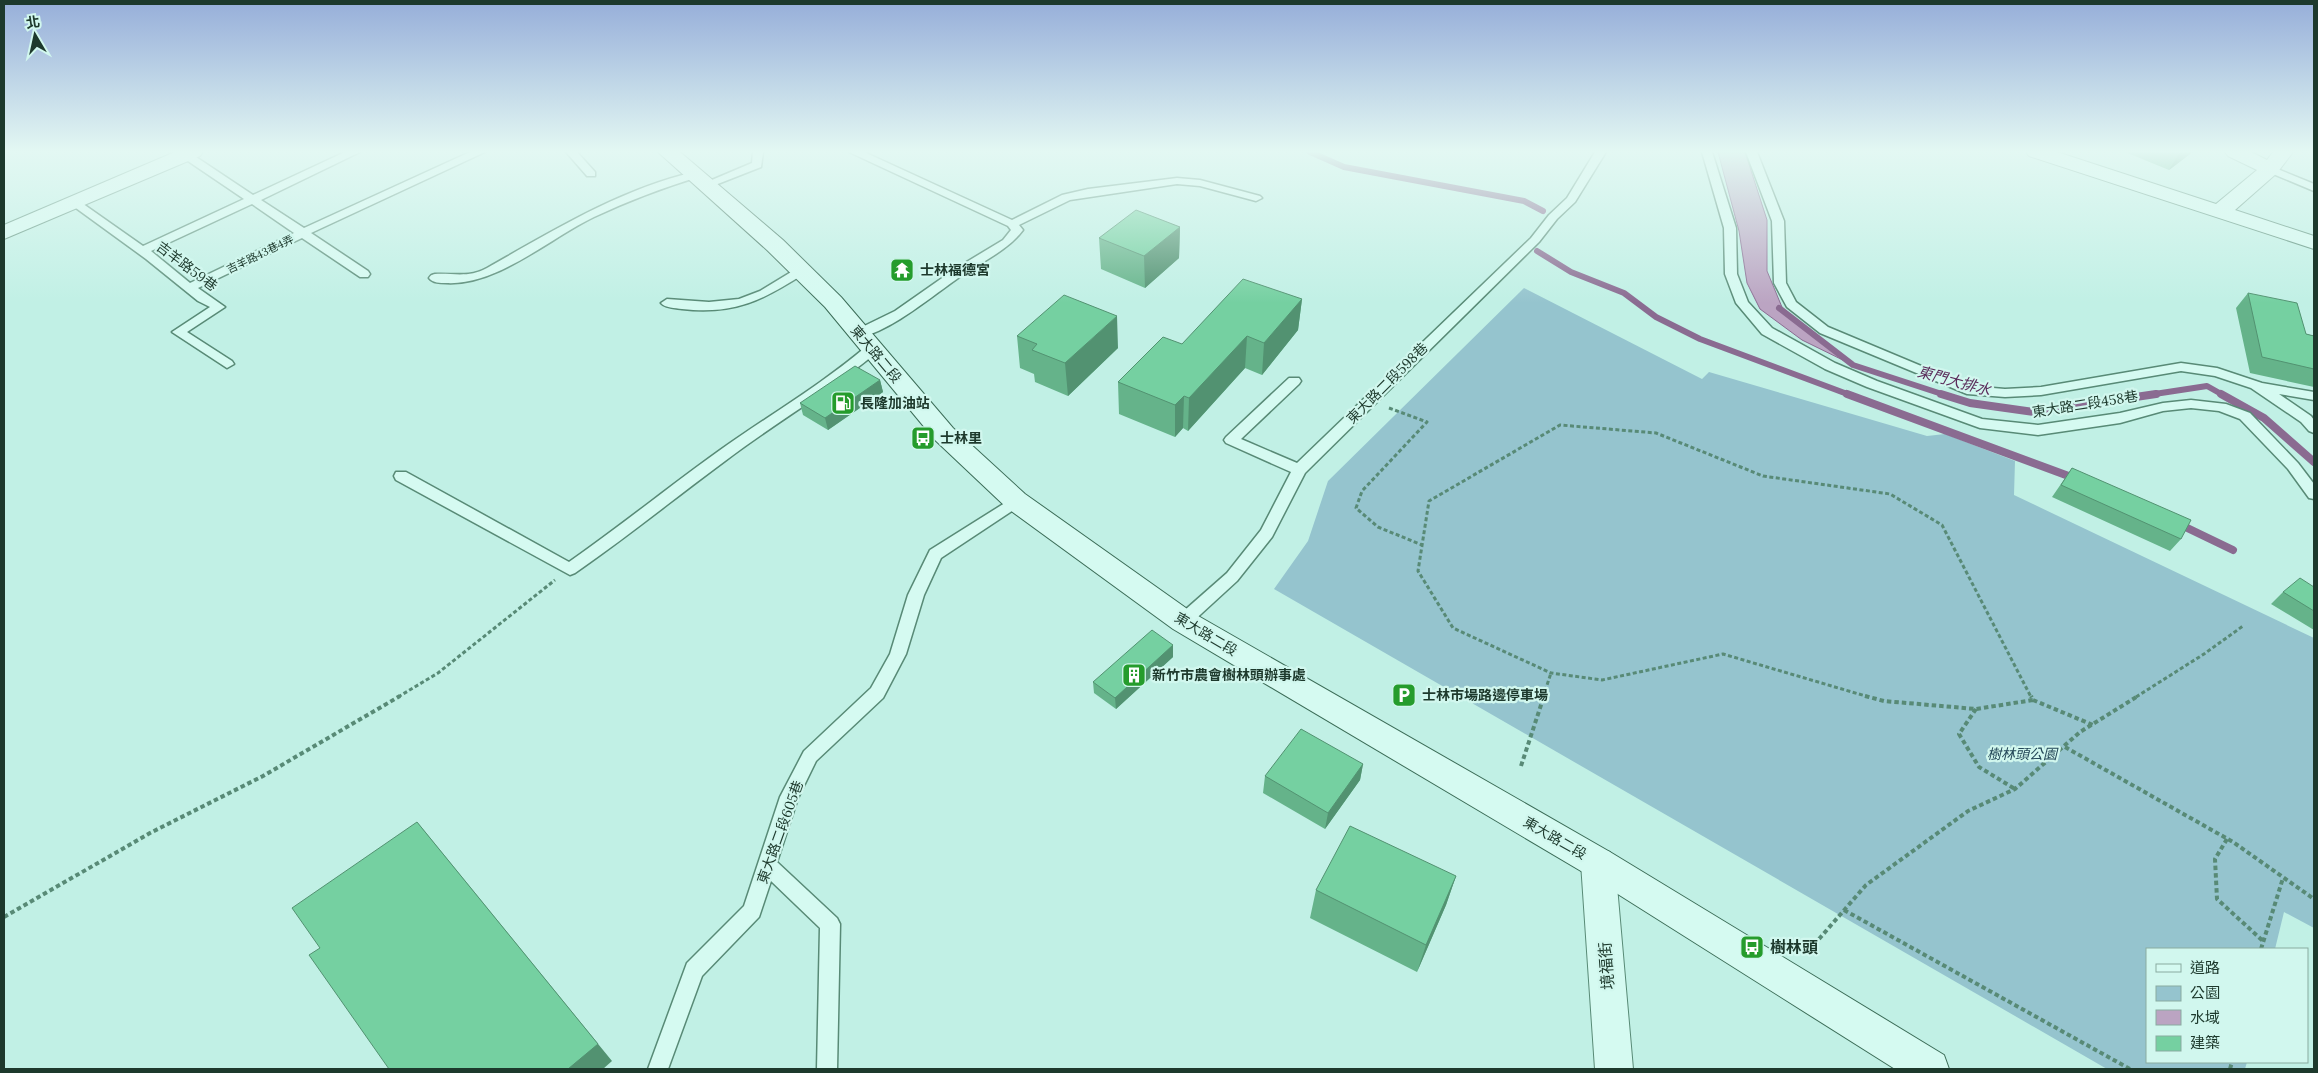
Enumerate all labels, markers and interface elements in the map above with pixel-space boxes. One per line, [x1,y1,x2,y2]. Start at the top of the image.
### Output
north arrow [10,10,60,60]
text: 北 [25,12,41,32]
street label: 吉羊路43巷4弄 [224,232,296,276]
street label: 吉羊路59巷 [153,237,221,295]
temple icon: 士林福德宮 [889,257,915,283]
place label: 士林福德宮 [920,261,990,279]
street label: 東大路二段 [847,321,905,387]
street label: 東大路二段598巷 [1343,339,1431,427]
water label: 東門大排水 [1915,362,1994,400]
street label: 東大路二段458巷 [2031,387,2139,421]
fuel station icon: 長隆加油站 [830,390,856,416]
place label: 長隆加油站 [860,394,930,412]
bus stop icon: 士林里 [910,425,936,451]
place label: 士林里 [940,429,982,447]
street label: 東大路二段 [1171,608,1241,660]
building icon: 新竹市農會樹林頭辦事處 [1121,662,1147,688]
place label: 新竹市農會樹林頭辦事處 [1152,666,1306,684]
parking icon: 士林市場路邊停車場 [1391,682,1417,708]
place label: 士林市場路邊停車場 [1422,686,1548,704]
park label: 樹林頭公園 [1987,745,2059,763]
street label: 東大路二段605巷 [753,778,807,886]
street label: 東大路二段 [1520,813,1590,863]
bus stop icon: 樹林頭 [1739,934,1765,960]
place label: 樹林頭 [1770,937,1818,957]
street label: 境福街 [1594,941,1618,991]
legend [2146,948,2308,1063]
text: 道路 [2190,958,2220,977]
text: 公園 [2190,983,2220,1002]
text: 水域 [2190,1008,2220,1027]
text: 建築 [2190,1033,2220,1052]

